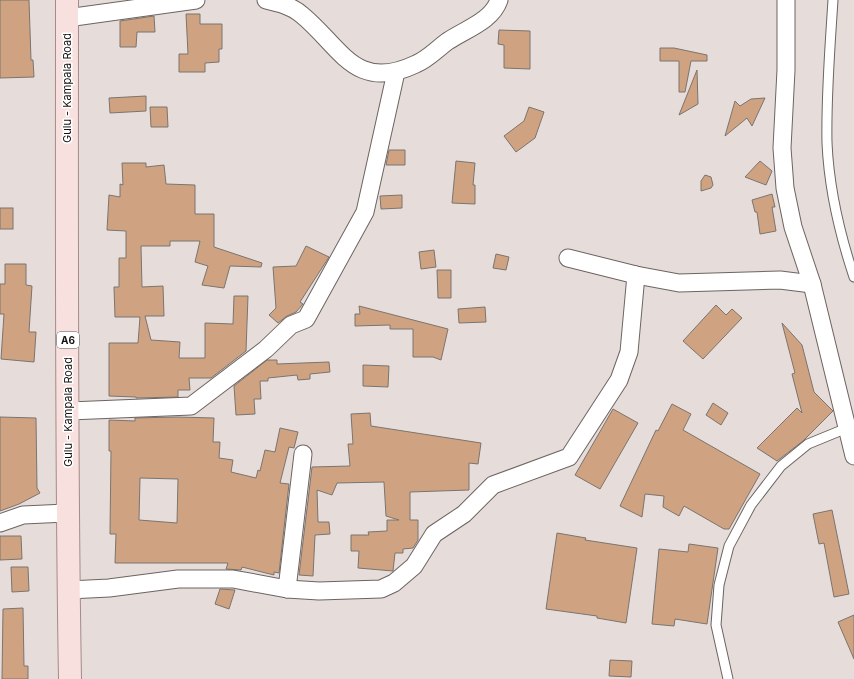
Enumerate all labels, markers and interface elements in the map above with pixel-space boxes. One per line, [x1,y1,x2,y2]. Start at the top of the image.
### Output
street label: Gulu - Kampala Road [60,33,74,143]
road number: A6 [57,332,79,348]
street label: Gulu - Kampala Road [61,357,75,467]

